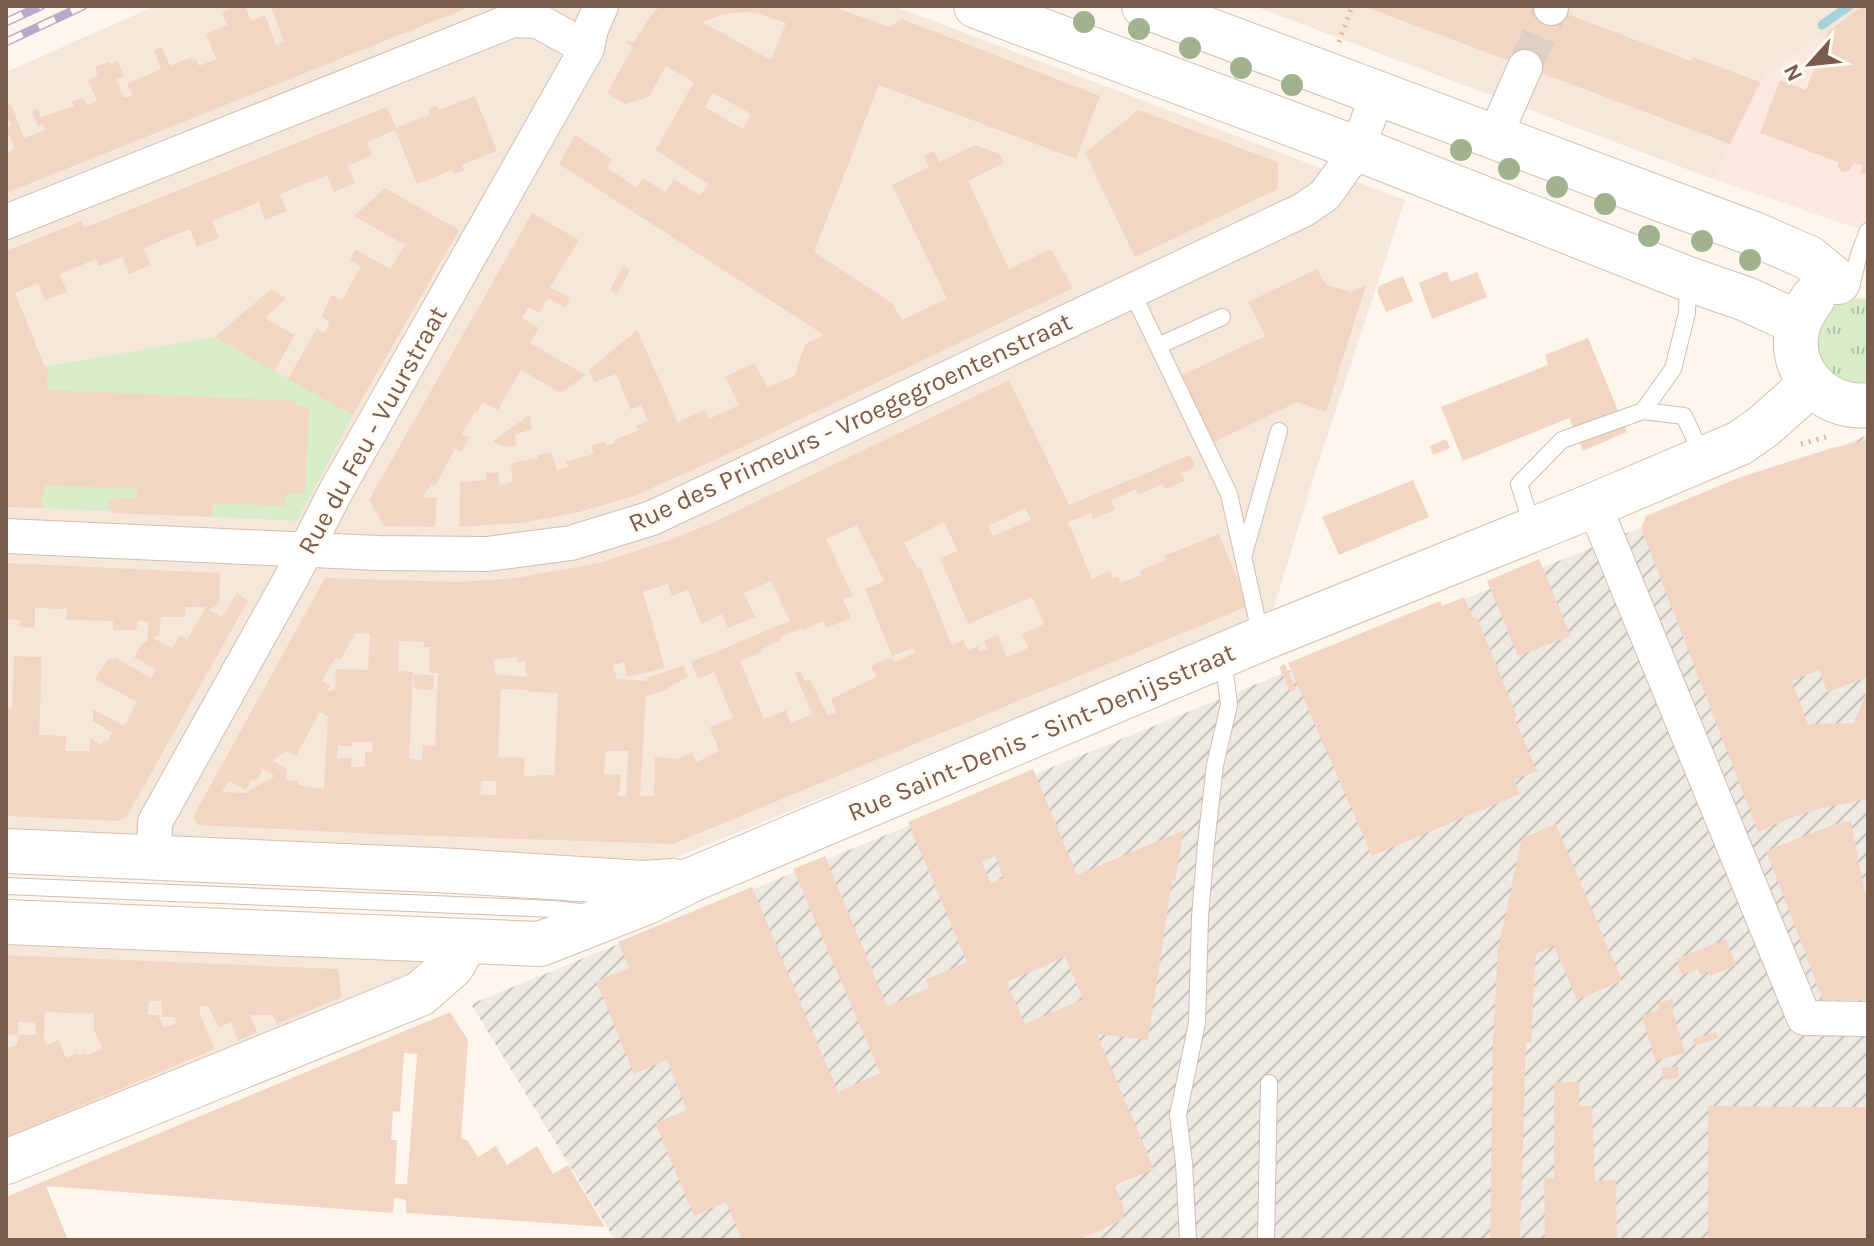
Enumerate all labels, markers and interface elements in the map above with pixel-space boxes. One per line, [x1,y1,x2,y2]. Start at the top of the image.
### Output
north arrow [1770,24,1850,104]
text: N [1778,60,1808,86]
street label: Rue du Feu - Vuurstraat [291,301,454,560]
street label: Rue des Primeurs - Vroegegroentenstraat [624,306,1077,539]
street label: Rue Saint-Denis - Sint-Denijsstraat [843,637,1240,828]

